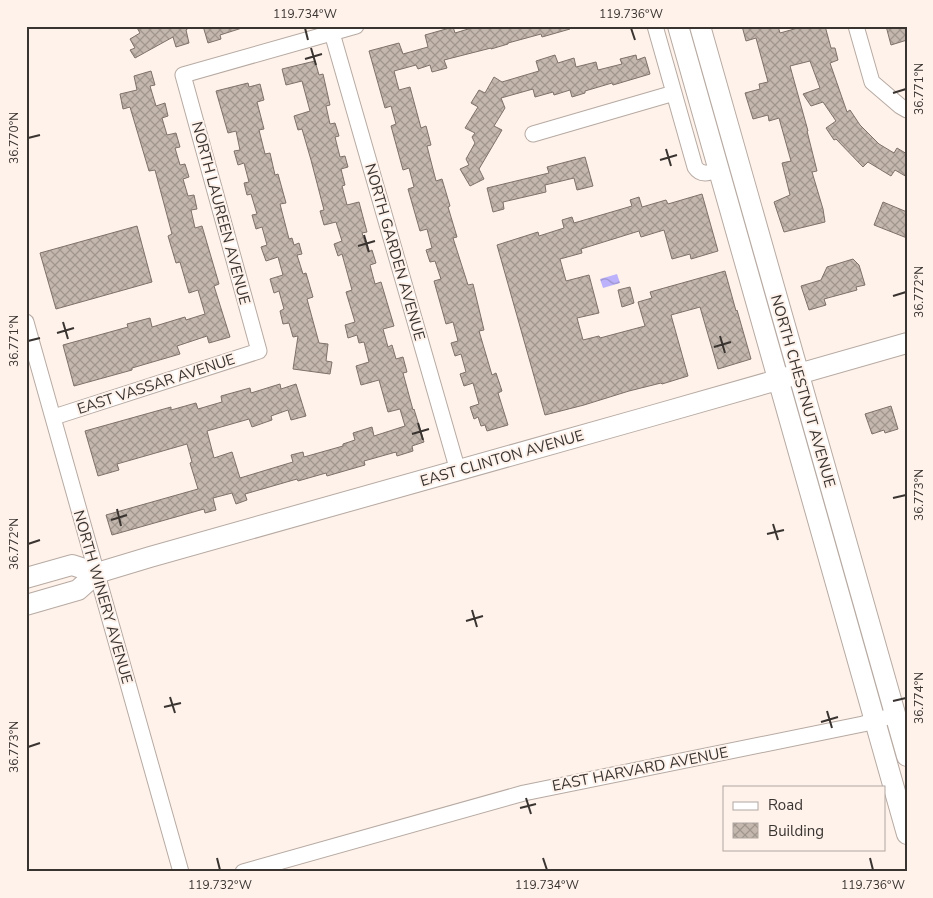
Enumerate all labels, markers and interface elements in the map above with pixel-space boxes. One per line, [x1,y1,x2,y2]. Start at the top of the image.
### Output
text: 119.734°W [273,6,337,22]
text: 119.736°W [599,6,663,22]
text: 36.771°N [911,63,927,115]
text: 36.770°N [6,112,22,164]
street label: NORTH LAUREEN AVENUE [187,119,255,307]
street label: NORTH GARDEN AVENUE [360,161,430,343]
text: 36.772°N [911,266,927,318]
street label: NORTH CHESTNUT AVENUE [766,292,840,490]
text: 36.771°N [6,315,22,367]
street label: EAST VASSAR AVENUE [75,349,237,419]
street label: EAST CLINTON AVENUE [418,425,586,491]
text: 36.773°N [911,469,927,521]
street label: NORTH WINERY AVENUE [69,508,137,686]
text: 36.772°N [6,518,22,570]
text: 36.774°N [911,672,927,724]
text: 36.773°N [6,721,22,773]
street label: EAST HARVARD AVENUE [550,742,730,796]
legend [723,786,886,850]
text: Road [768,795,803,815]
text: Building [768,821,824,841]
text: 119.732°W [188,877,252,893]
text: 119.734°W [515,877,579,893]
text: 119.736°W [841,877,905,893]

